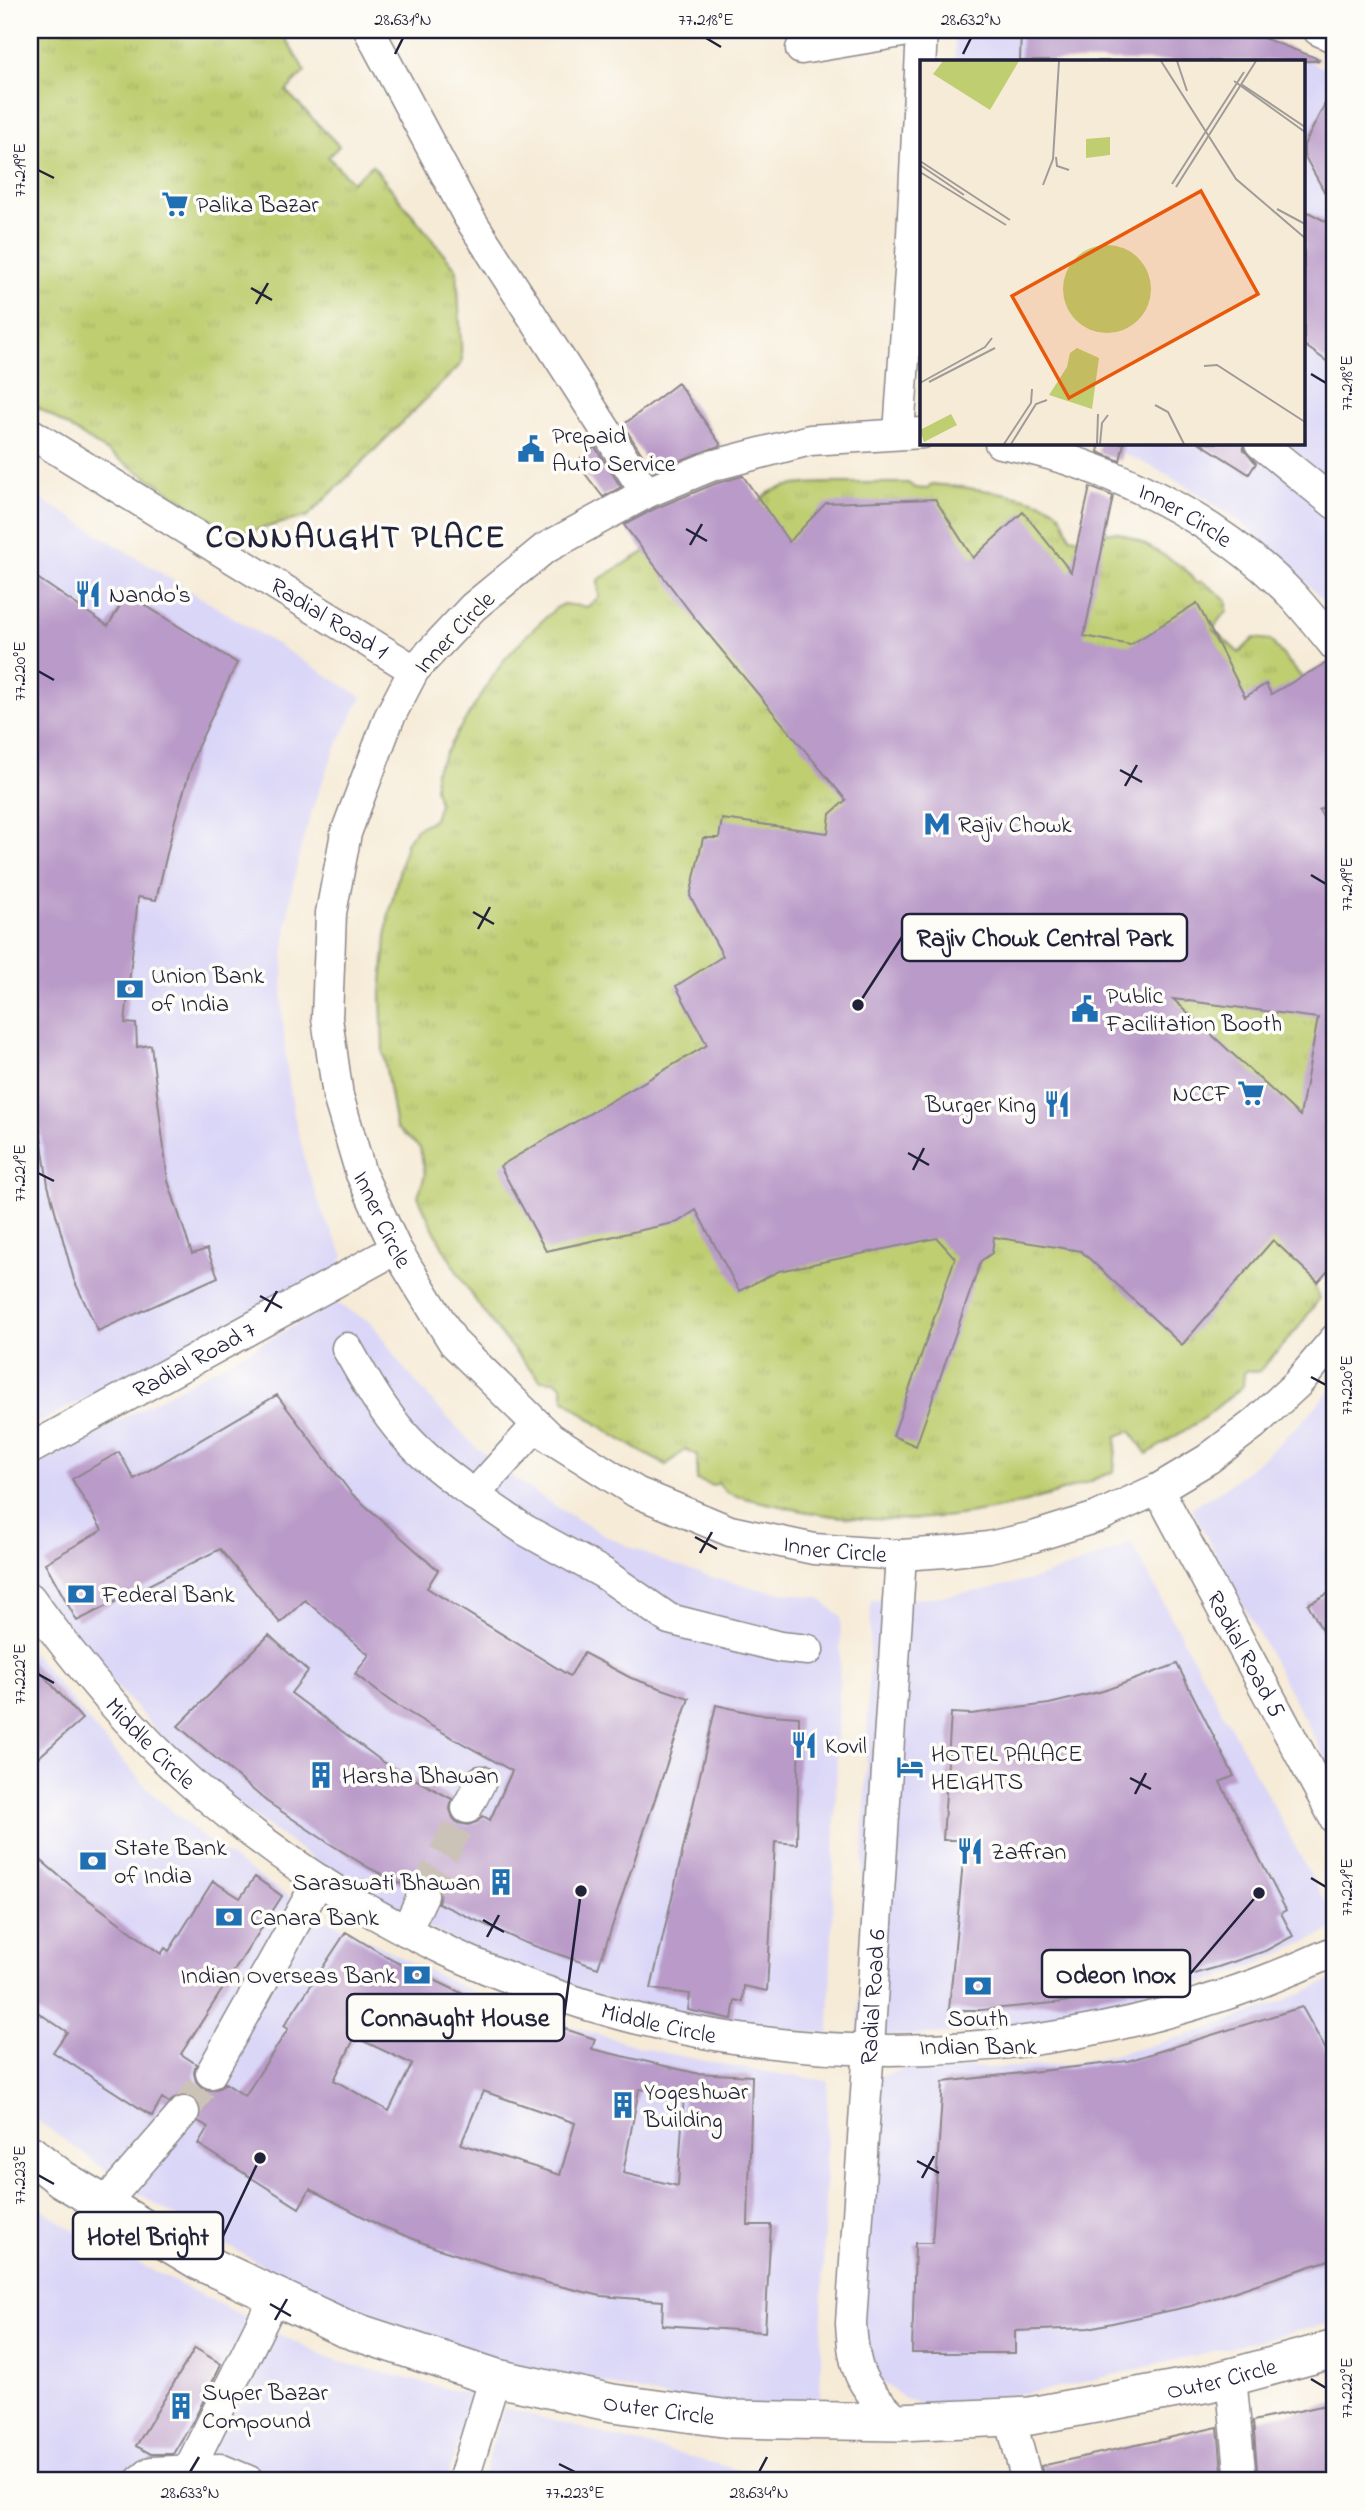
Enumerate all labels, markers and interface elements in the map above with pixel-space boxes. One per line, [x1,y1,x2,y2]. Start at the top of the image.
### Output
text: 28.631°N [374,8,432,34]
text: 77.218°E [678,8,734,34]
text: 28.632°N [941,8,1001,34]
inset map [920,60,1306,444]
text: 77.219°E [8,143,34,197]
supermarket icon: Palika Bazar [160,189,190,219]
place label: Palika Bazar [196,189,319,224]
text: 77.218°E [1335,355,1361,411]
place label: Prepaid Auto Service [552,420,676,483]
public building icon: Prepaid Auto Service [516,434,546,464]
street label: Inner Circle [1132,475,1239,558]
district label: CONNAUGHT PLACE [206,516,506,563]
street label: Radial Road 1 [262,570,394,670]
restaurant icon: Nando's [73,579,103,609]
place label: Nando's [109,579,191,614]
street label: Inner Circle [407,584,505,683]
text: 77.220°E [8,641,34,701]
metro station icon: Rajiv Chowk [922,809,952,839]
place label: Rajiv Chowk [958,809,1072,844]
text: 77.219°E [1335,857,1361,911]
callout: Rajiv Chowk Central Park [902,914,1187,961]
text: Rajiv Chowk Central Park [917,921,1174,959]
place label: Union Bank of India [151,960,265,1023]
bank icon: Union Bank of India [115,974,145,1004]
place label: Public Facilitation Booth [1105,980,1282,1043]
public building icon: Public Facilitation Booth [1070,994,1100,1024]
place label: NCCF [1173,1078,1230,1113]
supermarket icon: NCCF [1236,1078,1266,1108]
place label: Burger King [924,1089,1036,1124]
restaurant icon: Burger King [1042,1089,1072,1119]
text: 77.221°E [8,1144,34,1202]
street label: Inner Circle [342,1166,419,1276]
street label: Radial Road 7 [128,1314,263,1409]
text: 77.220°E [1335,1355,1361,1415]
street label: Inner Circle [779,1528,888,1574]
bank icon: Federal Bank [66,1579,96,1609]
place label: Federal Bank [101,1579,235,1614]
street label: Radial Road 5 [1196,1585,1293,1725]
text: 77.222°E [8,1643,34,1705]
street label: Middle Circle [95,1691,203,1799]
restaurant icon: Kovil [789,1730,819,1760]
place label: Kovil [825,1730,867,1765]
place label: HOTEL PALACE HEIGHTS [931,1738,1083,1801]
hotel icon: HOTEL PALACE HEIGHTS [895,1752,925,1782]
building icon: Harsha Bhawan [306,1760,336,1790]
place label: Harsha Bhawan [342,1760,499,1795]
place label: State Bank of India [114,1832,227,1895]
restaurant icon: Zaffran [955,1836,985,1866]
place label: Zaffran [991,1836,1066,1871]
bank icon: State Bank of India [78,1846,108,1876]
text: 77.221°E [1335,1858,1361,1916]
place label: Saraswati Bhawan [292,1867,480,1902]
building icon: Saraswati Bhawan [486,1867,516,1897]
bank icon: Canara Bank [214,1902,244,1932]
place label: Canara Bank [250,1902,379,1937]
street label: Radial Road 6 [853,1928,897,2066]
callout: Odeon Inox [1042,1950,1190,1997]
text: Odeon Inox [1056,1958,1176,1996]
place label: Indian Overseas Bank [180,1960,396,1995]
bank icon: Indian Overseas Bank [402,1960,432,1990]
bank icon: South Indian Bank [963,1971,993,2001]
callout: Connaught House [347,1994,564,2041]
street label: Middle Circle [596,1995,719,2055]
text: Connaught House [361,2001,551,2040]
place label: South Indian Bank [919,2003,1037,2066]
place label: Yogeshwar Building [643,2076,749,2139]
building icon: Yogeshwar Building [608,2090,638,2120]
text: 77.223°E [8,2145,34,2205]
callout: Hotel Bright [73,2212,223,2259]
text: Hotel Bright [87,2220,209,2259]
street label: Outer Circle [1164,2350,1281,2410]
text: 77.222°E [1335,2357,1361,2419]
place label: Super Bazar Compound [202,2377,328,2440]
street label: Outer Circle [599,2386,717,2437]
building icon: Super Bazar Compound [166,2391,196,2421]
text: 28.633°N [160,2481,220,2507]
text: 77.223°E [545,2481,605,2507]
text: 28.634°N [729,2481,789,2507]

